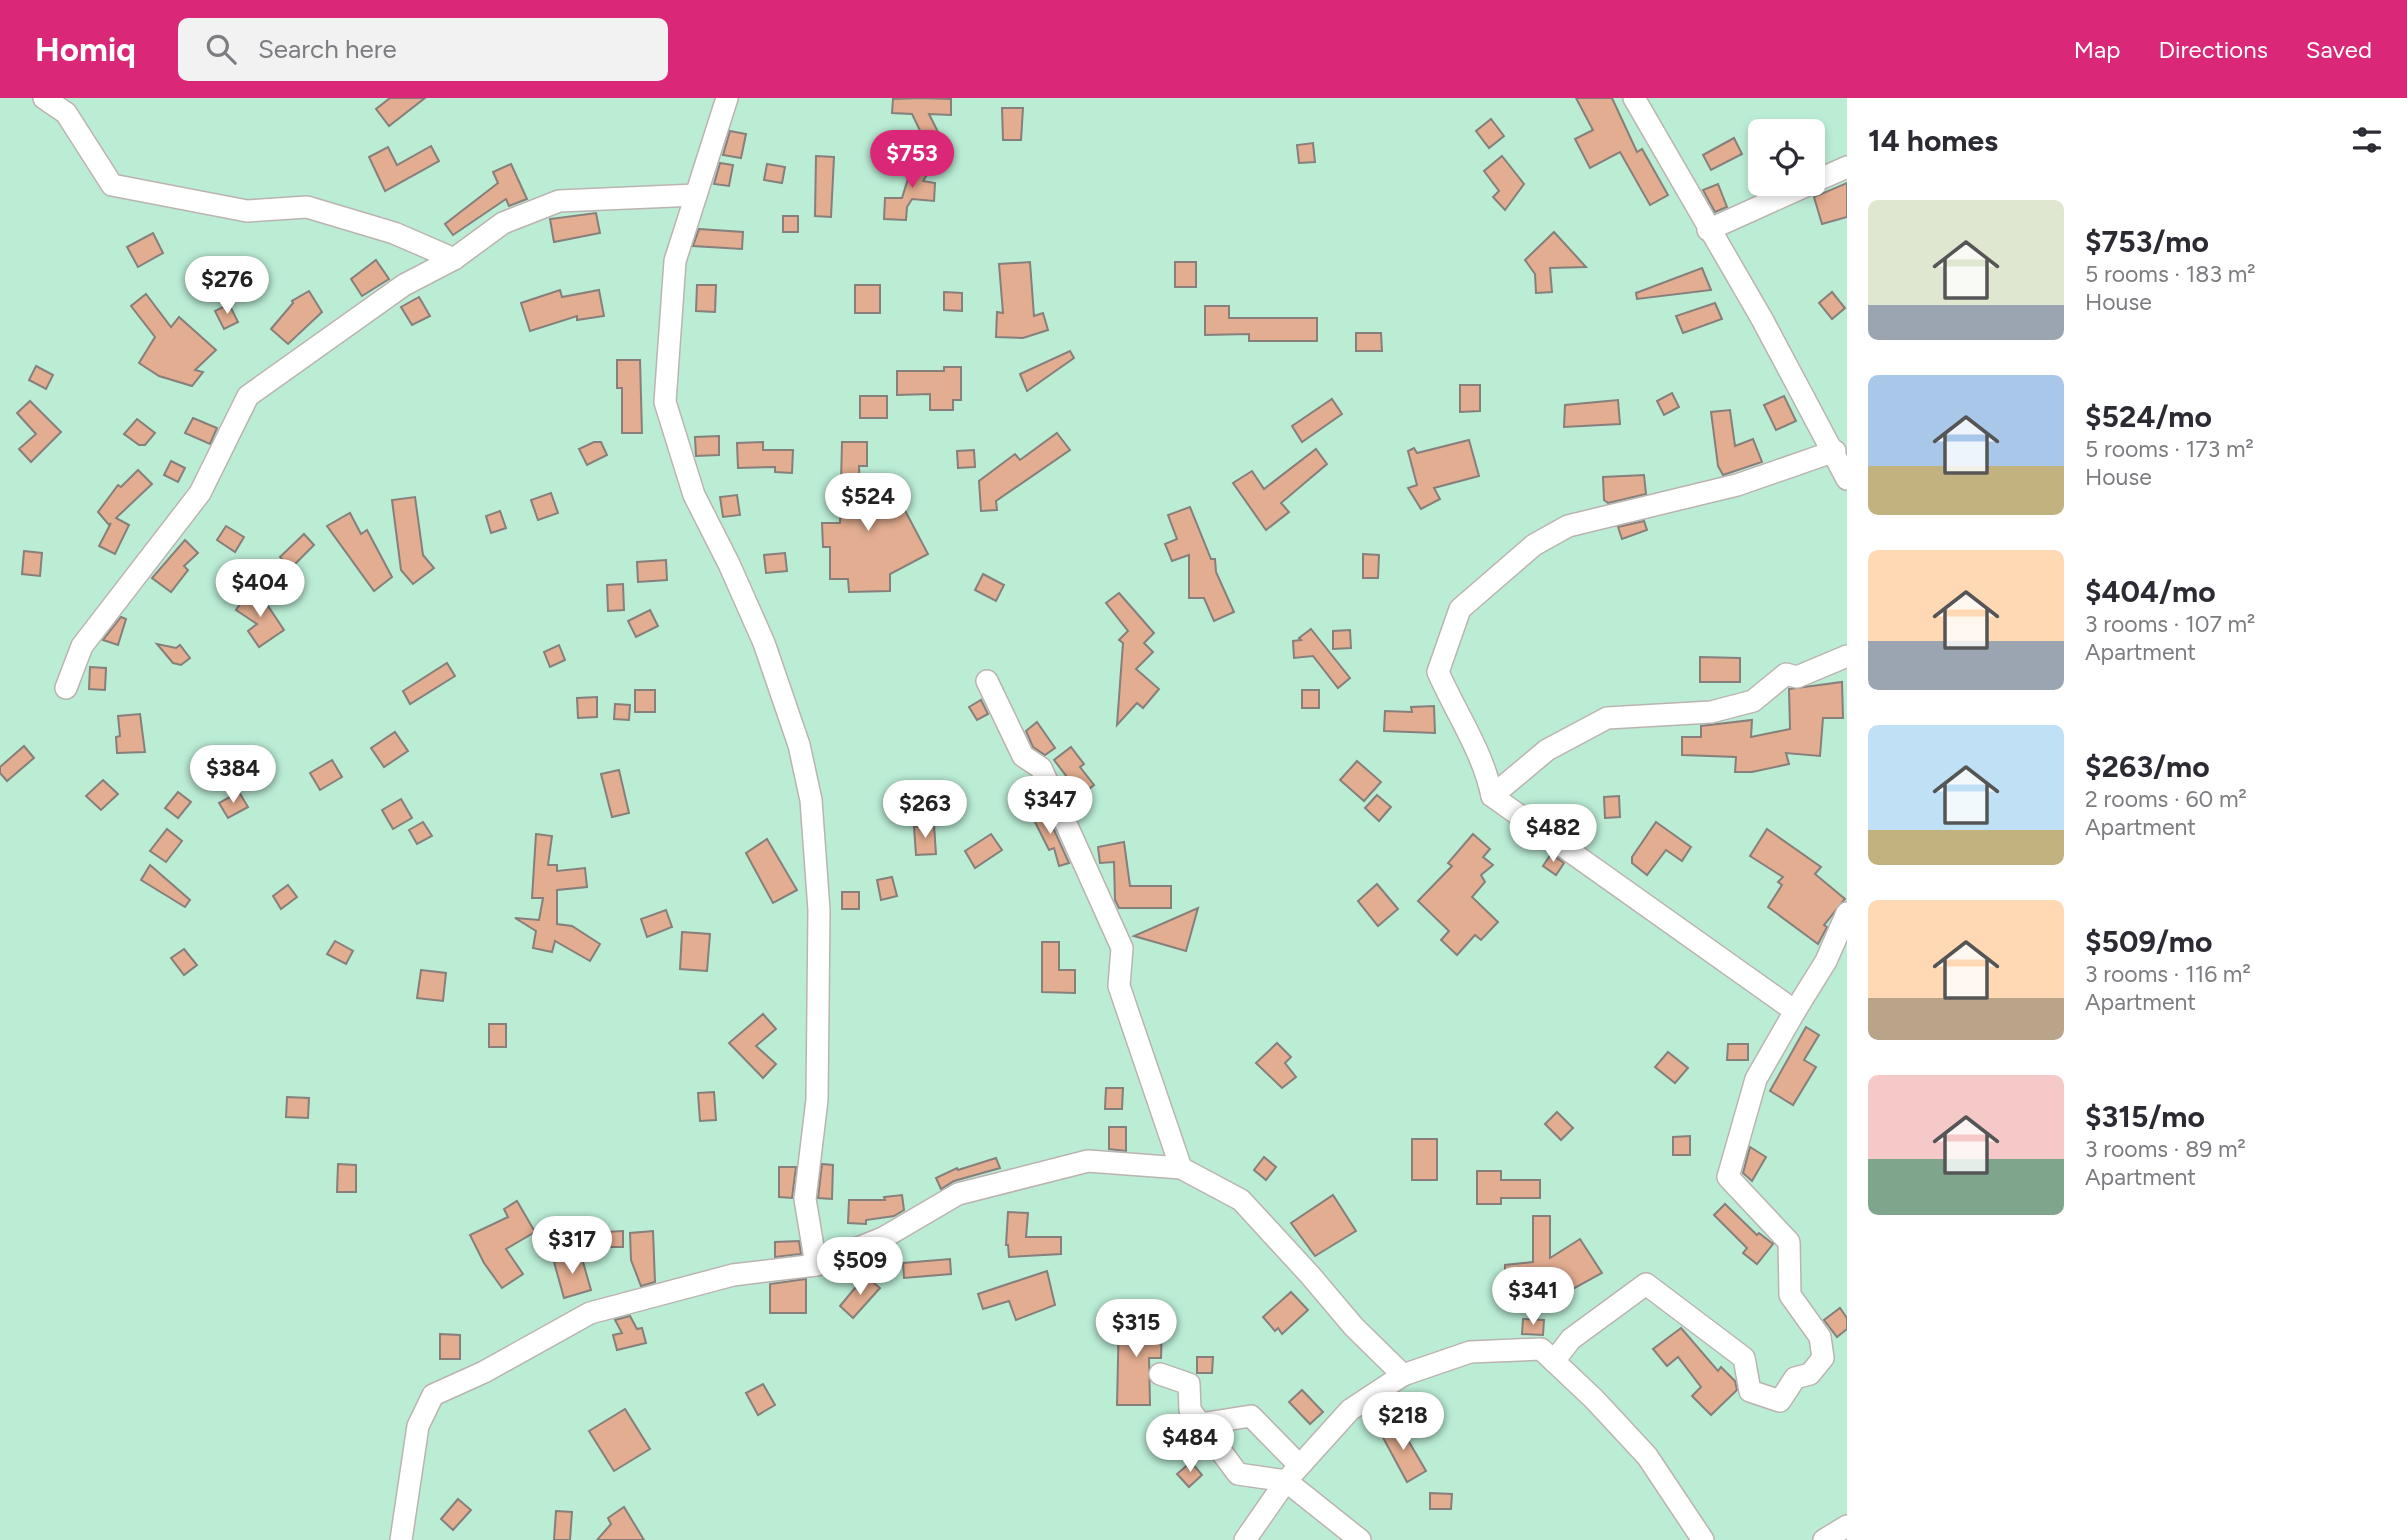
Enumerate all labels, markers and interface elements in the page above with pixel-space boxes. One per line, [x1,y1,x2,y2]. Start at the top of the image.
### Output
search box [178,18,668,81]
text: Homiq [35,30,136,69]
icon: search [202,30,240,68]
text: Search here [258,33,397,65]
text: Map [2074,35,2120,64]
text: Directions [2158,35,2268,64]
text: Saved [2306,35,2372,64]
map controls [1748,119,1825,196]
button: locate [1748,119,1825,196]
icon: filters [2348,121,2386,159]
text: 14 homes [1868,122,1998,159]
pin: $753 [871,130,953,190]
text: $753 [886,139,938,167]
text: $753/mo [2085,223,2209,260]
icon: home [1924,228,2008,312]
pin: $276 [186,256,268,316]
text: 5 rooms · 183 m² [2085,260,2256,288]
text: $276 [201,265,253,293]
text: House [2085,288,2152,316]
text: $524/mo [2085,398,2212,435]
icon: home [1924,403,2008,487]
text: 5 rooms · 173 m² [2085,435,2254,463]
text: House [2085,463,2152,491]
pin: $524 [827,474,909,533]
text: $524 [841,482,895,510]
pin: $404 [219,560,301,619]
text: $404 [232,568,288,596]
text: $404/mo [2085,573,2216,610]
icon: home [1924,578,2008,662]
text: 3 rooms · 107 m² [2085,610,2255,638]
text: Apartment [2085,638,2196,666]
pin: $384 [192,746,274,805]
text: $263/mo [2085,748,2210,785]
icon: home [1924,753,2008,837]
text: $384 [206,754,260,782]
pin: $347 [1009,776,1091,836]
pin: $263 [884,780,966,840]
text: $347 [1024,785,1076,813]
text: 2 rooms · 60 m² [2085,785,2247,813]
text: $263 [899,789,951,817]
pin: $482 [1512,804,1594,864]
text: $482 [1526,813,1580,841]
text: Apartment [2085,813,2196,841]
text: $509/mo [2085,923,2212,960]
icon: home [1924,928,2008,1012]
text: 3 rooms · 116 m² [2085,960,2251,988]
text: Apartment [2085,988,2196,1016]
text: $315/mo [2085,1098,2205,1135]
icon: home [1924,1103,2008,1187]
text: 3 rooms · 89 m² [2085,1135,2246,1163]
text: Apartment [2085,1163,2196,1191]
pin: $317 [531,1216,613,1276]
text: $317 [548,1225,596,1253]
pin: $509 [819,1238,901,1297]
text: $509 [833,1246,887,1274]
pin: $341 [1492,1268,1574,1327]
text: $341 [1508,1276,1558,1304]
pin: $315 [1095,1300,1177,1359]
text: $315 [1112,1308,1160,1336]
pin: $218 [1362,1392,1444,1452]
text: $218 [1378,1401,1428,1429]
pin: $484 [1149,1414,1231,1474]
text: $484 [1162,1423,1218,1451]

